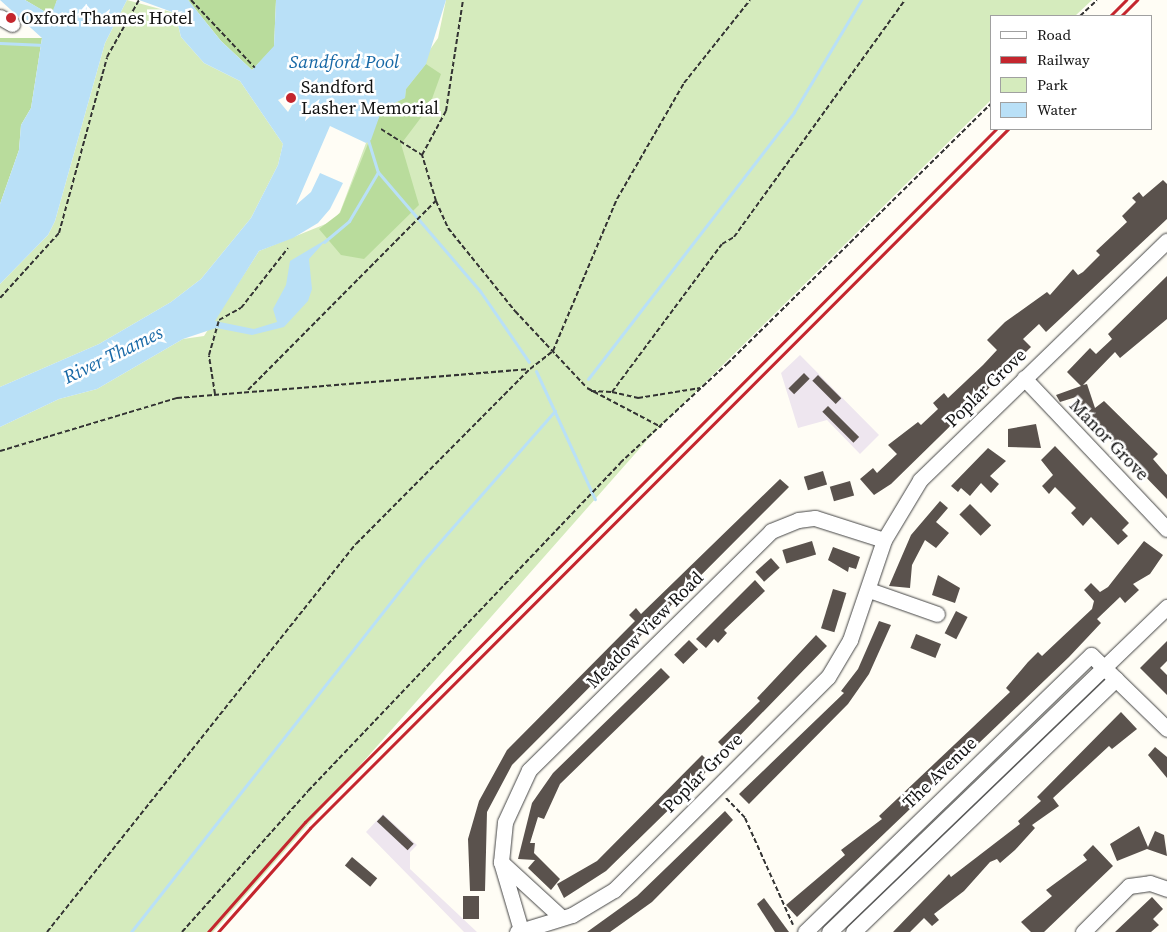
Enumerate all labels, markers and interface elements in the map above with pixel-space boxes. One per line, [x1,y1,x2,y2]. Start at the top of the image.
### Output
place label: Oxford Thames Hotel [21,7,193,29]
marker: Oxford Thames Hotel [5,12,17,24]
legend [990,15,1152,130]
text: Road [1037,24,1071,45]
text: Railway [1037,49,1090,70]
water label: Sandford Pool [289,51,399,73]
text: Park [1037,74,1068,95]
place label: Sandford Lasher Memorial [301,77,439,120]
marker: Sandford Lasher Memorial [285,92,297,104]
text: Water [1037,99,1077,120]
water label: River Thames [60,321,166,389]
street label: Poplar Grove [941,344,1031,432]
street label: Manor Grove [1065,395,1153,485]
street label: Meadow View Road [582,567,708,693]
street label: Poplar Grove [659,729,747,817]
street label: The Avenue [899,733,981,813]

